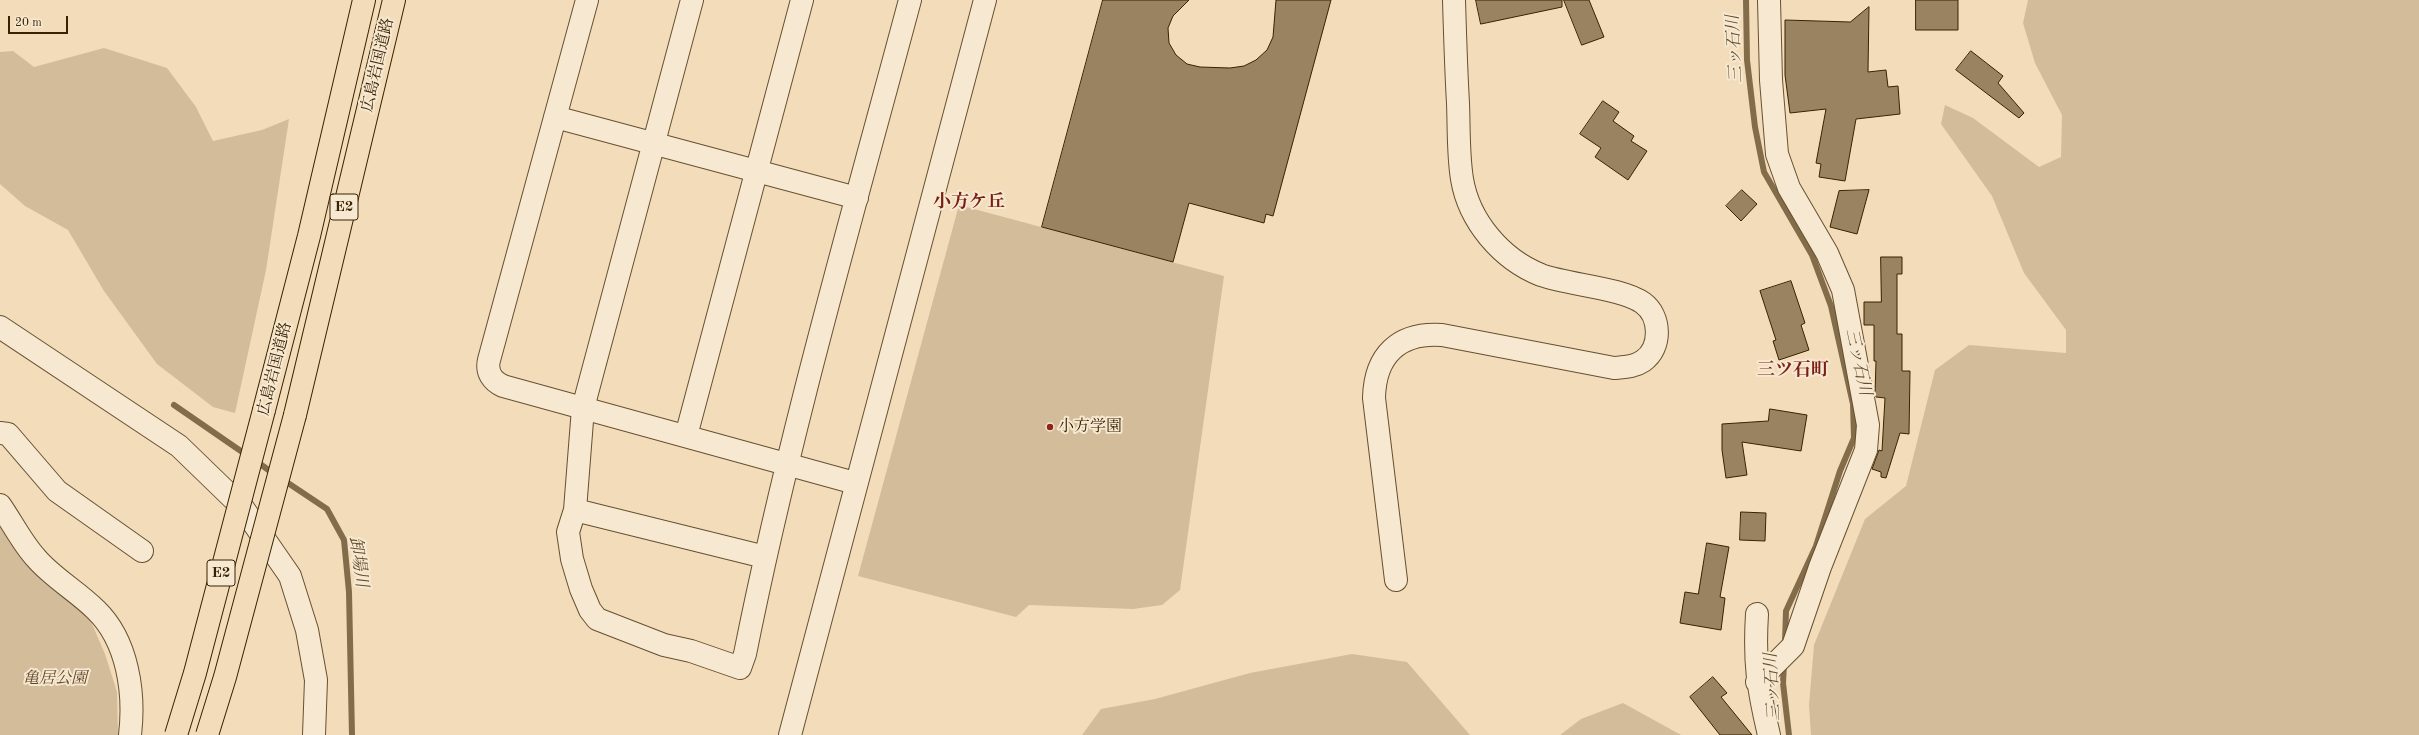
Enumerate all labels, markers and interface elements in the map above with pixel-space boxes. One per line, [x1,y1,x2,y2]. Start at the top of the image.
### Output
scale bar [10,8,70,34]
water label: 三ッ石川 [1723,15,1747,83]
street label: 広島岩国道路 [358,16,398,114]
text: 20 m [15,17,42,29]
district label: 小方ケ丘 [933,191,1005,213]
road number: E2 [330,194,358,220]
street label: 広島岩国道路 [254,320,296,418]
water label: 三ッ石川 [1841,327,1875,397]
district label: 三ツ石町 [1757,359,1829,381]
place label: 小方学園 [1058,417,1122,437]
marker: 小方学園 [1045,422,1055,432]
water label: 卸場川 [344,535,372,589]
road number: E2 [207,560,235,586]
water label: 三ッ石川 [1761,653,1785,721]
park label: 亀居公園 [23,669,87,689]

